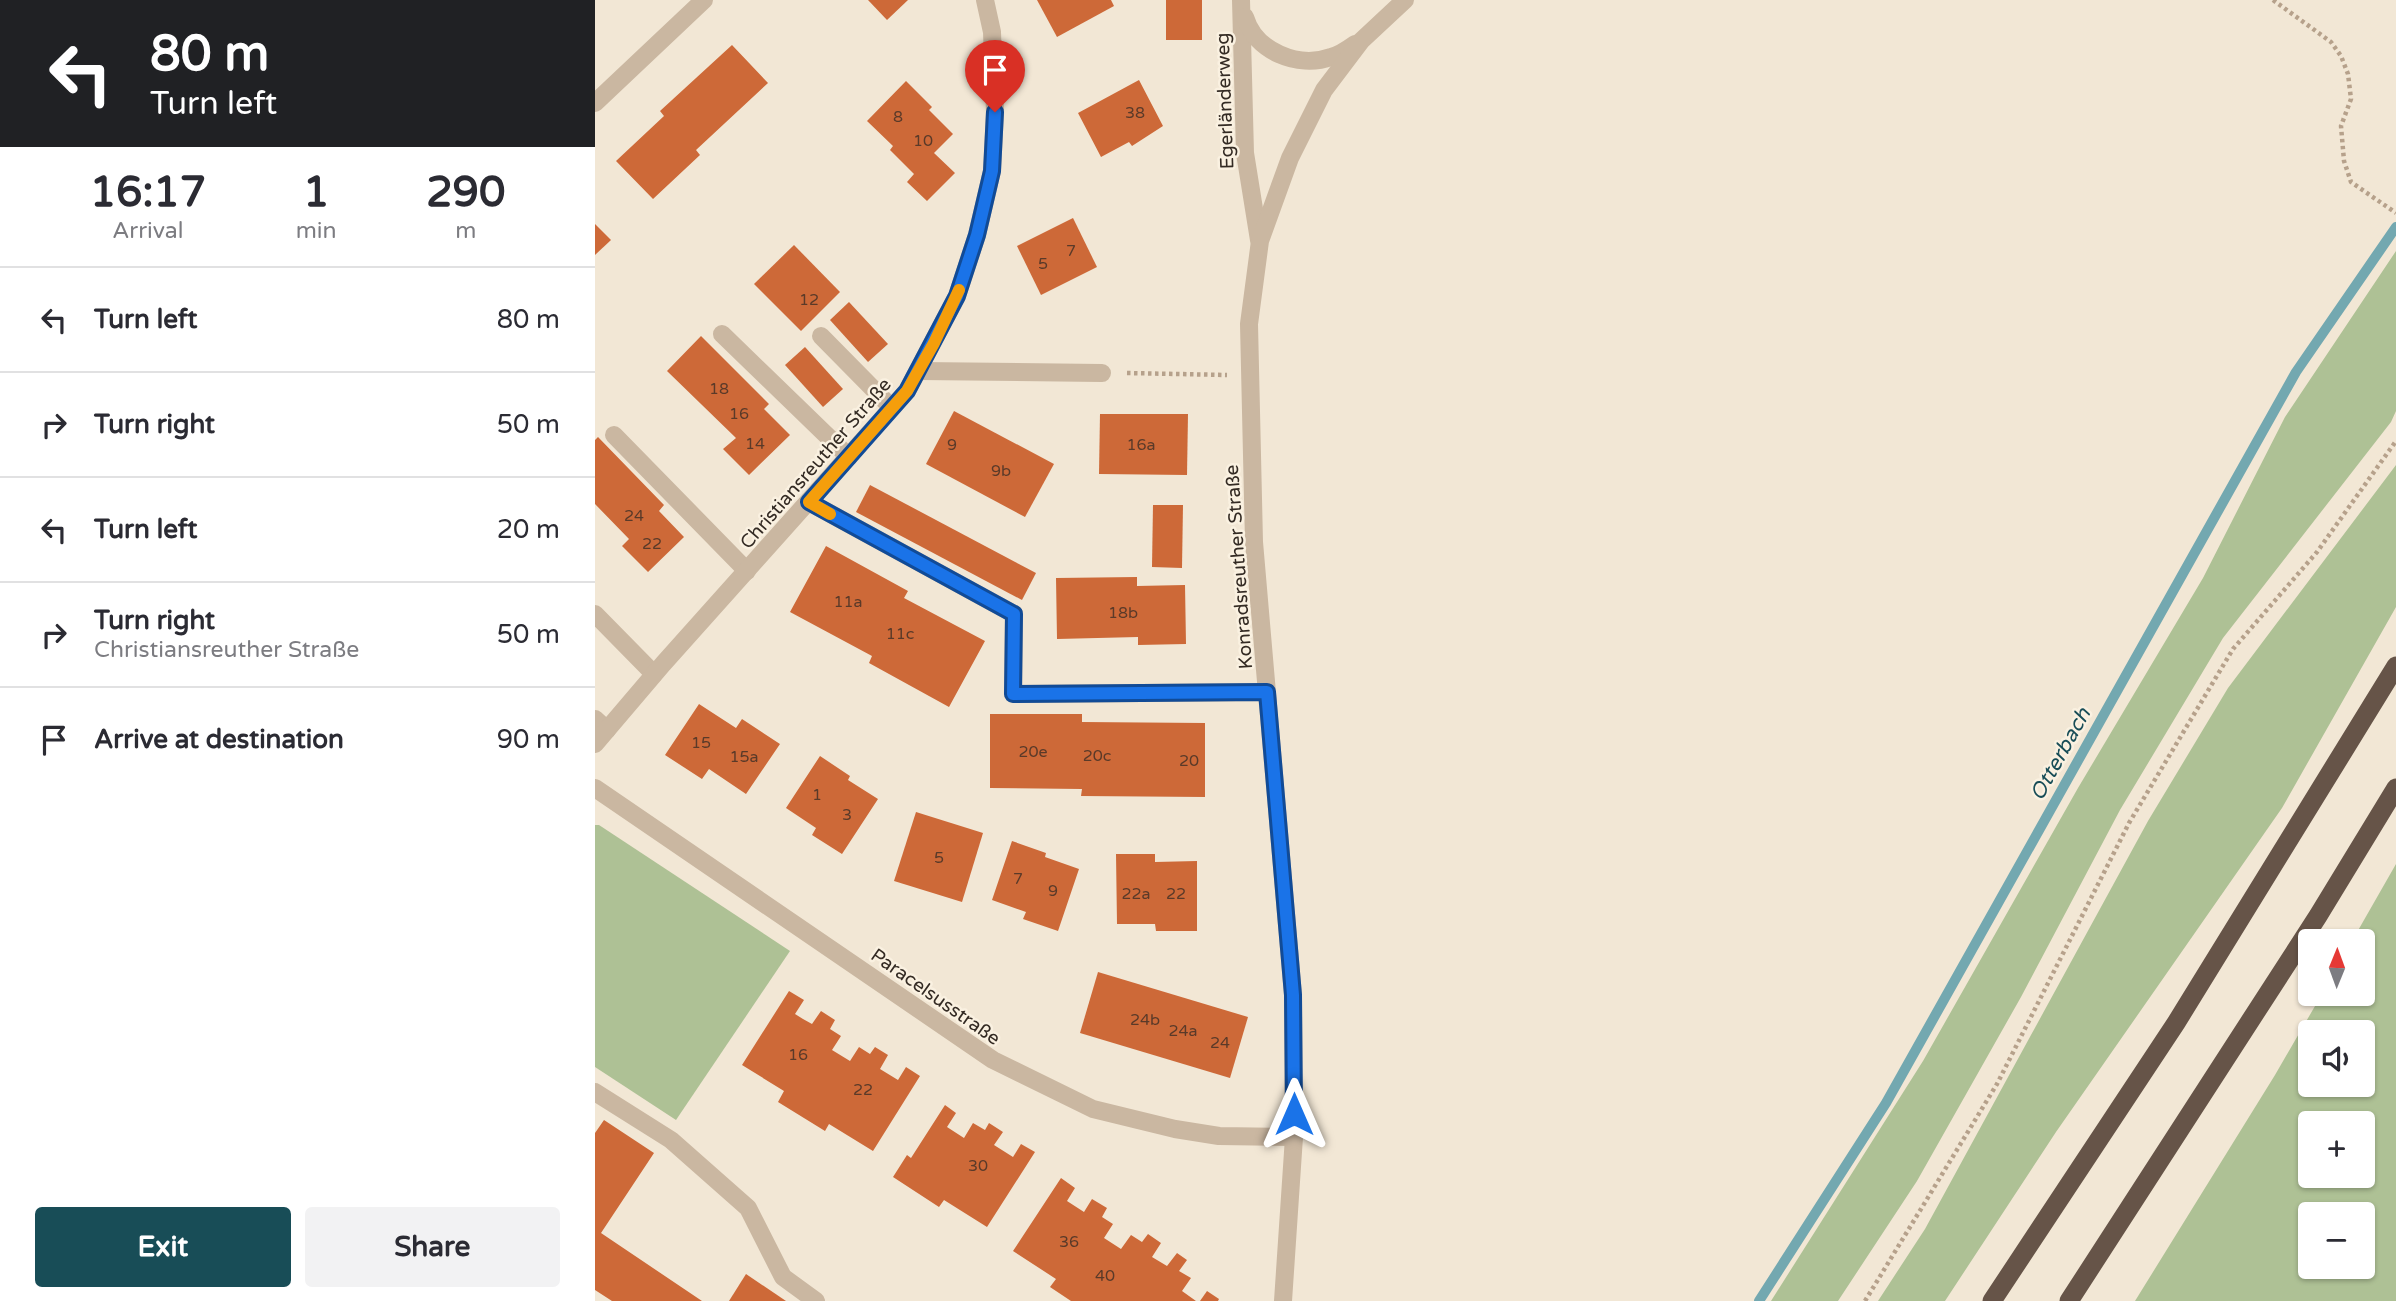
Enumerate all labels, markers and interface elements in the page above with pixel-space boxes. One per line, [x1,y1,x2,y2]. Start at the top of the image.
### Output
text: 80 m [150,25,269,84]
icon: left [35,28,126,119]
street label: Egerländerweg [1212,32,1238,170]
pin [965,40,1025,112]
icon: arrive [976,51,1014,89]
text: Turn left [150,85,277,123]
house number: 38 [1125,103,1145,123]
house number: 8 [893,107,903,127]
house number: 10 [913,131,933,151]
text: 16:17 [90,167,206,218]
text: 1 [303,167,329,218]
text: 290 [426,167,505,218]
text: Arrival [112,217,183,245]
text: min [296,217,337,245]
text: m [455,217,476,245]
house number: 7 [1066,241,1076,261]
house number: 5 [1038,254,1048,274]
house number: 12 [799,290,819,310]
icon: left [35,301,73,339]
text: Turn left [94,304,197,335]
text: 80 m [497,304,560,335]
street label: Christiansreuther Straße [736,374,896,554]
house number: 18 [709,379,729,399]
house number: 16 [729,404,749,424]
icon: right [35,406,73,444]
text: Turn right [94,409,215,440]
text: 50 m [497,409,560,440]
house number: 14 [745,434,765,454]
house number: 9 [947,435,957,455]
house number: 16a [1126,435,1156,455]
house number: 9b [991,461,1011,481]
street label: Konradsreuther Straße [1221,464,1257,670]
house number: 24 [624,506,644,526]
icon: left [35,511,73,549]
text: Turn left [94,514,197,545]
text: 20 m [497,514,560,545]
house number: 22 [642,534,662,554]
house number: 11a [833,592,863,612]
house number: 18b [1108,603,1138,623]
text: Turn right [94,605,215,636]
icon: right [35,616,73,654]
text: 50 m [497,619,560,650]
house number: 11c [886,624,914,644]
text: Christiansreuther Straße [94,636,359,664]
water label: Otterbach [2025,703,2097,805]
icon: arrive [35,721,73,759]
text: Arrive at destination [94,724,344,755]
text: 90 m [497,724,560,755]
house number: 15 [691,733,711,753]
house number: 20e [1018,742,1048,762]
house number: 20c [1083,746,1111,766]
house number: 15a [729,747,759,767]
house number: 20 [1179,751,1199,771]
house number: 1 [812,785,822,805]
house number: 3 [842,805,852,825]
house number: 5 [934,848,944,868]
house number: 7 [1013,869,1023,889]
house number: 9 [1048,881,1058,901]
house number: 22a [1121,884,1151,904]
house number: 22 [1166,884,1186,904]
north arrow [2298,929,2375,1006]
map controls [2298,929,2375,1279]
street label: Paracelsusstraße [867,944,1004,1050]
house number: 24b [1130,1010,1160,1030]
button: sound [2298,1020,2375,1097]
house number: 24a [1168,1021,1198,1041]
house number: 24 [1210,1033,1230,1053]
house number: 16 [788,1045,808,1065]
position arrow [1257,1077,1331,1151]
house number: 22 [853,1080,873,1100]
button: + [2298,1111,2375,1188]
house number: 30 [968,1156,988,1176]
button: − [2298,1202,2375,1279]
button: Exit [35,1207,291,1287]
button: Share [305,1207,560,1287]
house number: 36 [1059,1232,1079,1252]
house number: 40 [1095,1266,1115,1286]

